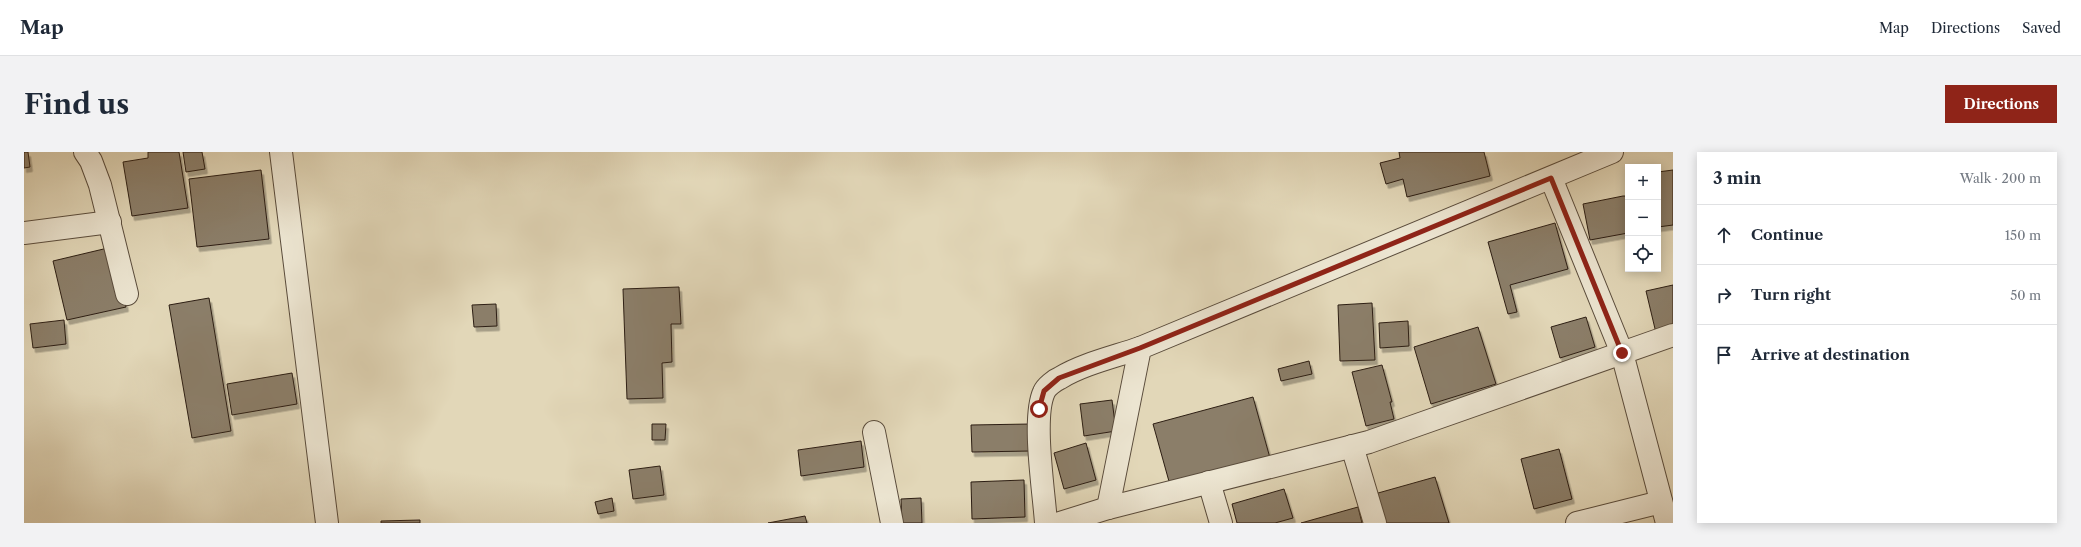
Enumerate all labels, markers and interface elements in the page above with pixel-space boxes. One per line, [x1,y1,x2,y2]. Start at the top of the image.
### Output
text: Map [20,16,64,39]
text: Map [1879,19,1909,37]
text: Directions [1931,19,2000,37]
text: Saved [2022,19,2061,37]
button: Directions [1945,85,2057,123]
text: Find us [24,87,129,121]
map controls [1625,164,1661,272]
button: + [1625,164,1661,200]
text: 3 min [1713,168,1762,188]
text: Walk · 200 m [1960,170,2041,186]
button: − [1625,200,1661,236]
icon: ahead [1713,224,1735,246]
text: Continue [1751,225,1823,244]
text: 150 m [2005,227,2041,243]
button: locate [1625,236,1661,272]
icon: right [1713,284,1735,306]
text: Turn right [1751,285,1831,304]
text: 50 m [2010,287,2041,303]
route end [1613,344,1631,362]
icon: arrive [1713,344,1735,366]
text: Arrive at destination [1751,345,1910,364]
route start [1030,400,1048,418]

